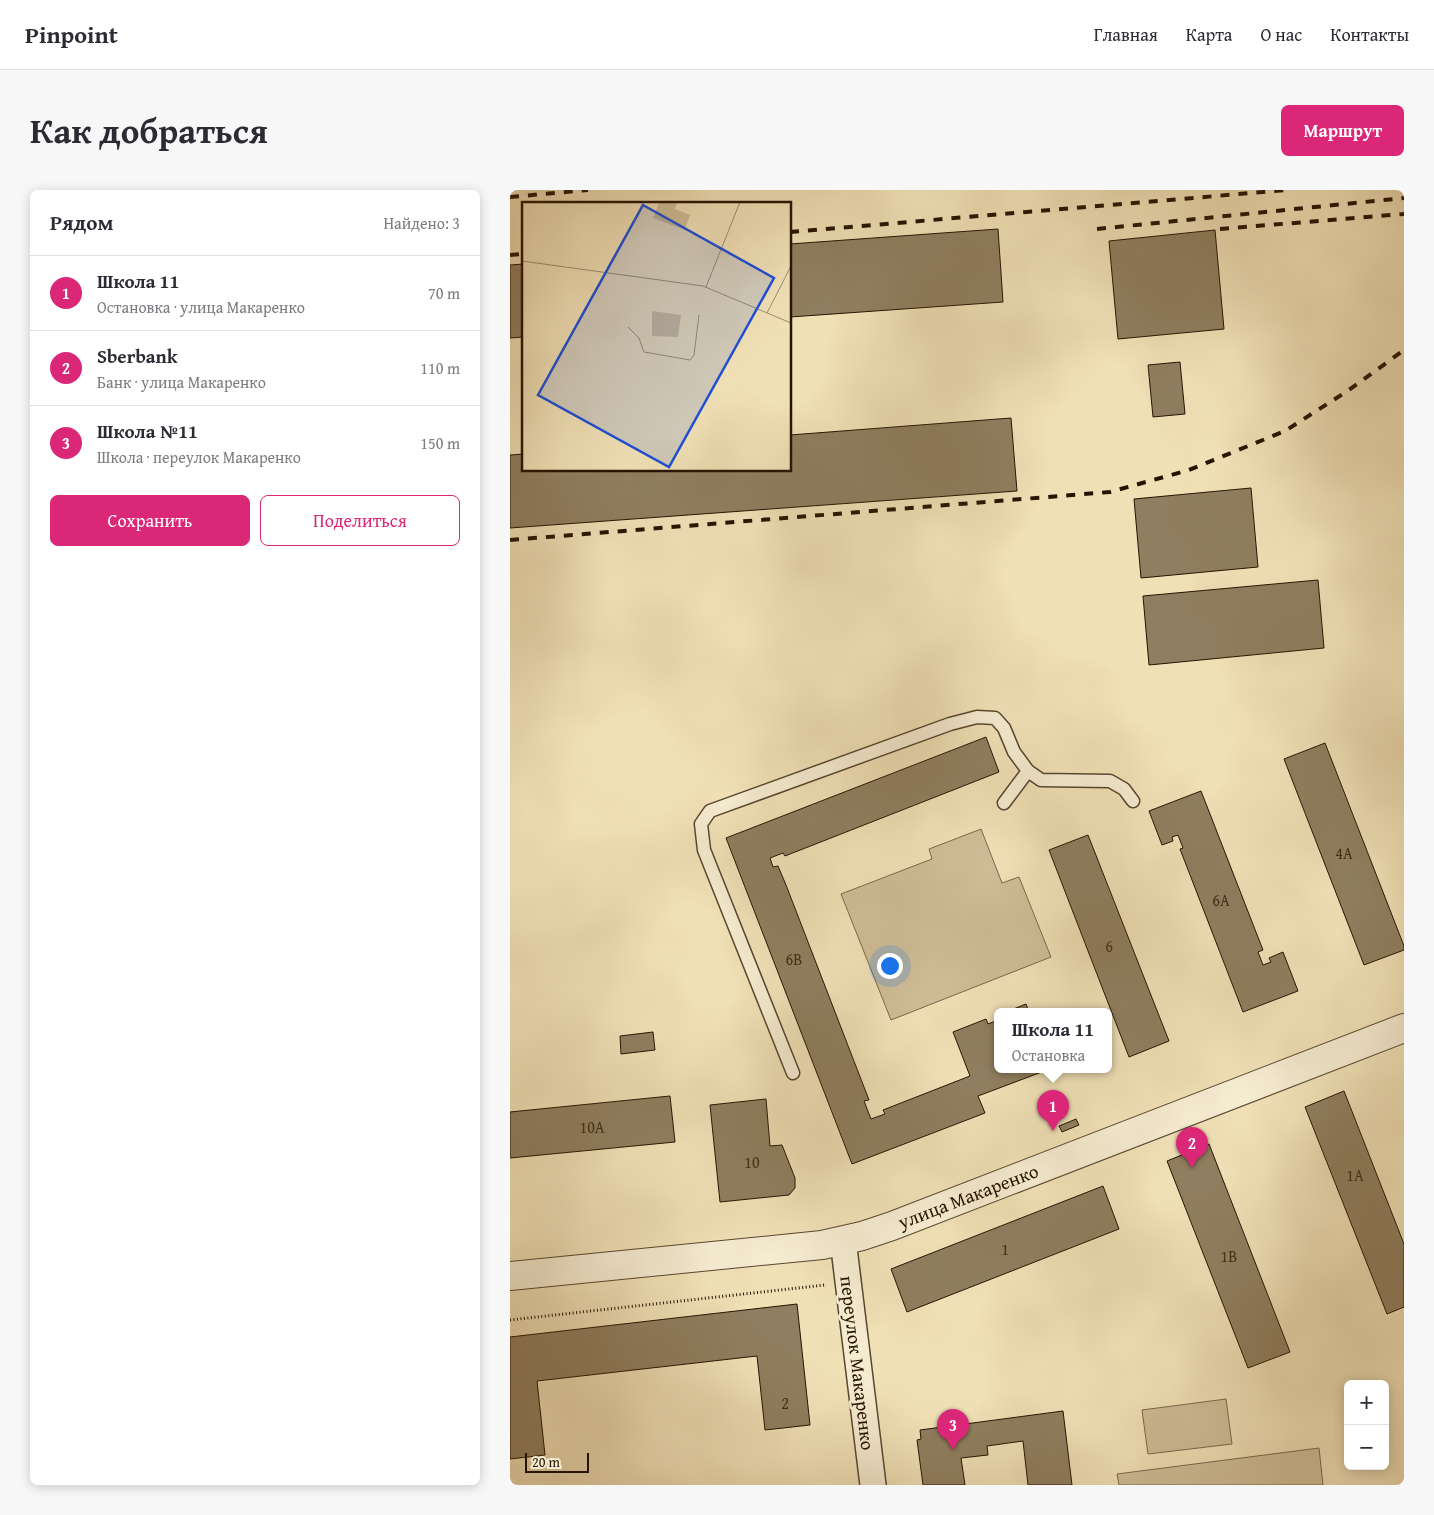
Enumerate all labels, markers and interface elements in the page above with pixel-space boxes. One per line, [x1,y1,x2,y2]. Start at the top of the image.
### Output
text: Pinpoint [25,17,118,52]
text: Главная [1094,21,1158,48]
text: Карта [1186,21,1232,48]
text: О нас [1260,21,1302,48]
text: Контакты [1330,21,1409,48]
text: Как добраться [30,105,268,156]
button: Маршрут [1281,105,1404,156]
inset map [522,202,791,471]
text: Рядом [50,207,113,238]
text: Найдено: 3 [383,211,460,235]
text: Школа 11 [97,267,179,295]
text: 1 [62,281,70,305]
text: 70 m [428,281,460,305]
text: Остановка · улица Макаренко [97,295,305,319]
text: Sberbank [97,342,178,370]
text: 2 [62,356,70,380]
text: 110 m [420,356,460,380]
text: Банк · улица Макаренко [97,370,266,394]
text: Школа №11 [97,417,198,445]
text: 3 [62,431,70,455]
text: 150 m [420,431,460,455]
text: Школа · переулок Макаренко [97,445,301,469]
button: Сохранить [50,495,250,546]
button: Поделиться [260,495,460,546]
house number: 4А [1335,841,1353,865]
house number: 6А [1212,888,1230,912]
house number: 6 [1105,934,1113,958]
house number: 6В [786,947,802,971]
your location [877,953,903,979]
popup [994,1008,1112,1073]
text: Школа 11 [1012,1015,1094,1043]
text: Остановка [1012,1043,1085,1067]
pin: 1 [1037,1090,1069,1131]
house number: 10А [579,1115,605,1139]
pin: 2 [1176,1127,1208,1168]
house number: 10 [744,1150,760,1174]
street label: улица Макаренко [893,1156,1042,1236]
house number: 1А [1346,1163,1364,1187]
house number: 1 [1001,1237,1009,1261]
house number: 1В [1221,1244,1237,1268]
street label: переулок Макаренко [833,1274,883,1452]
map controls [1344,1380,1389,1470]
button: + [1344,1380,1389,1425]
house number: 2 [781,1391,789,1415]
pin: 3 [937,1409,969,1450]
button: − [1344,1425,1389,1470]
scale bar [525,1450,589,1473]
text: 20 m [532,1452,560,1472]

